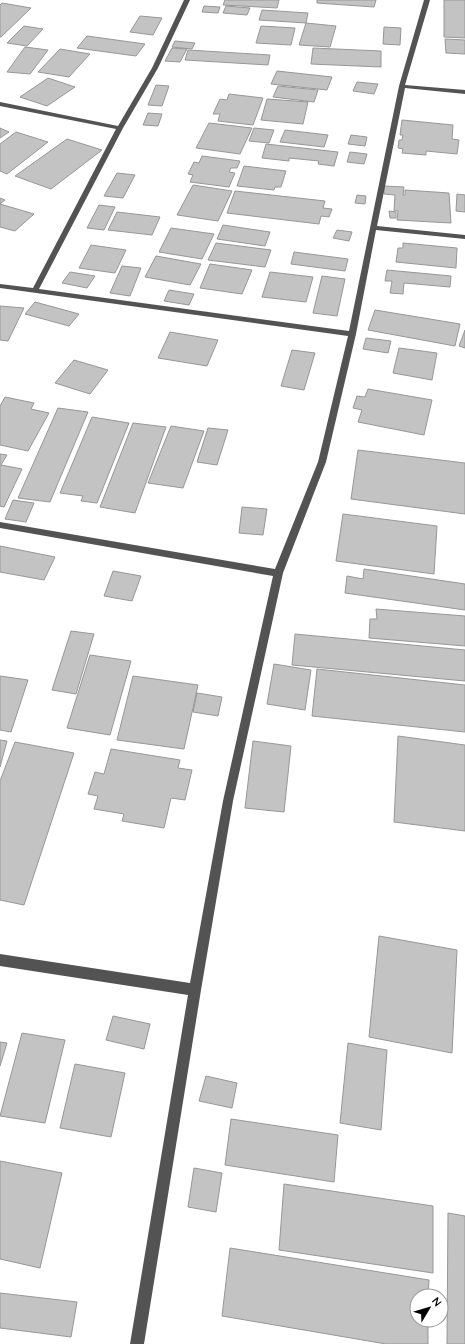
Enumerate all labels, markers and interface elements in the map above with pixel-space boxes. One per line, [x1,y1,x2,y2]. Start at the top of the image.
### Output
north arrow [409,1288,449,1328]
text: N [429,1294,445,1309]

